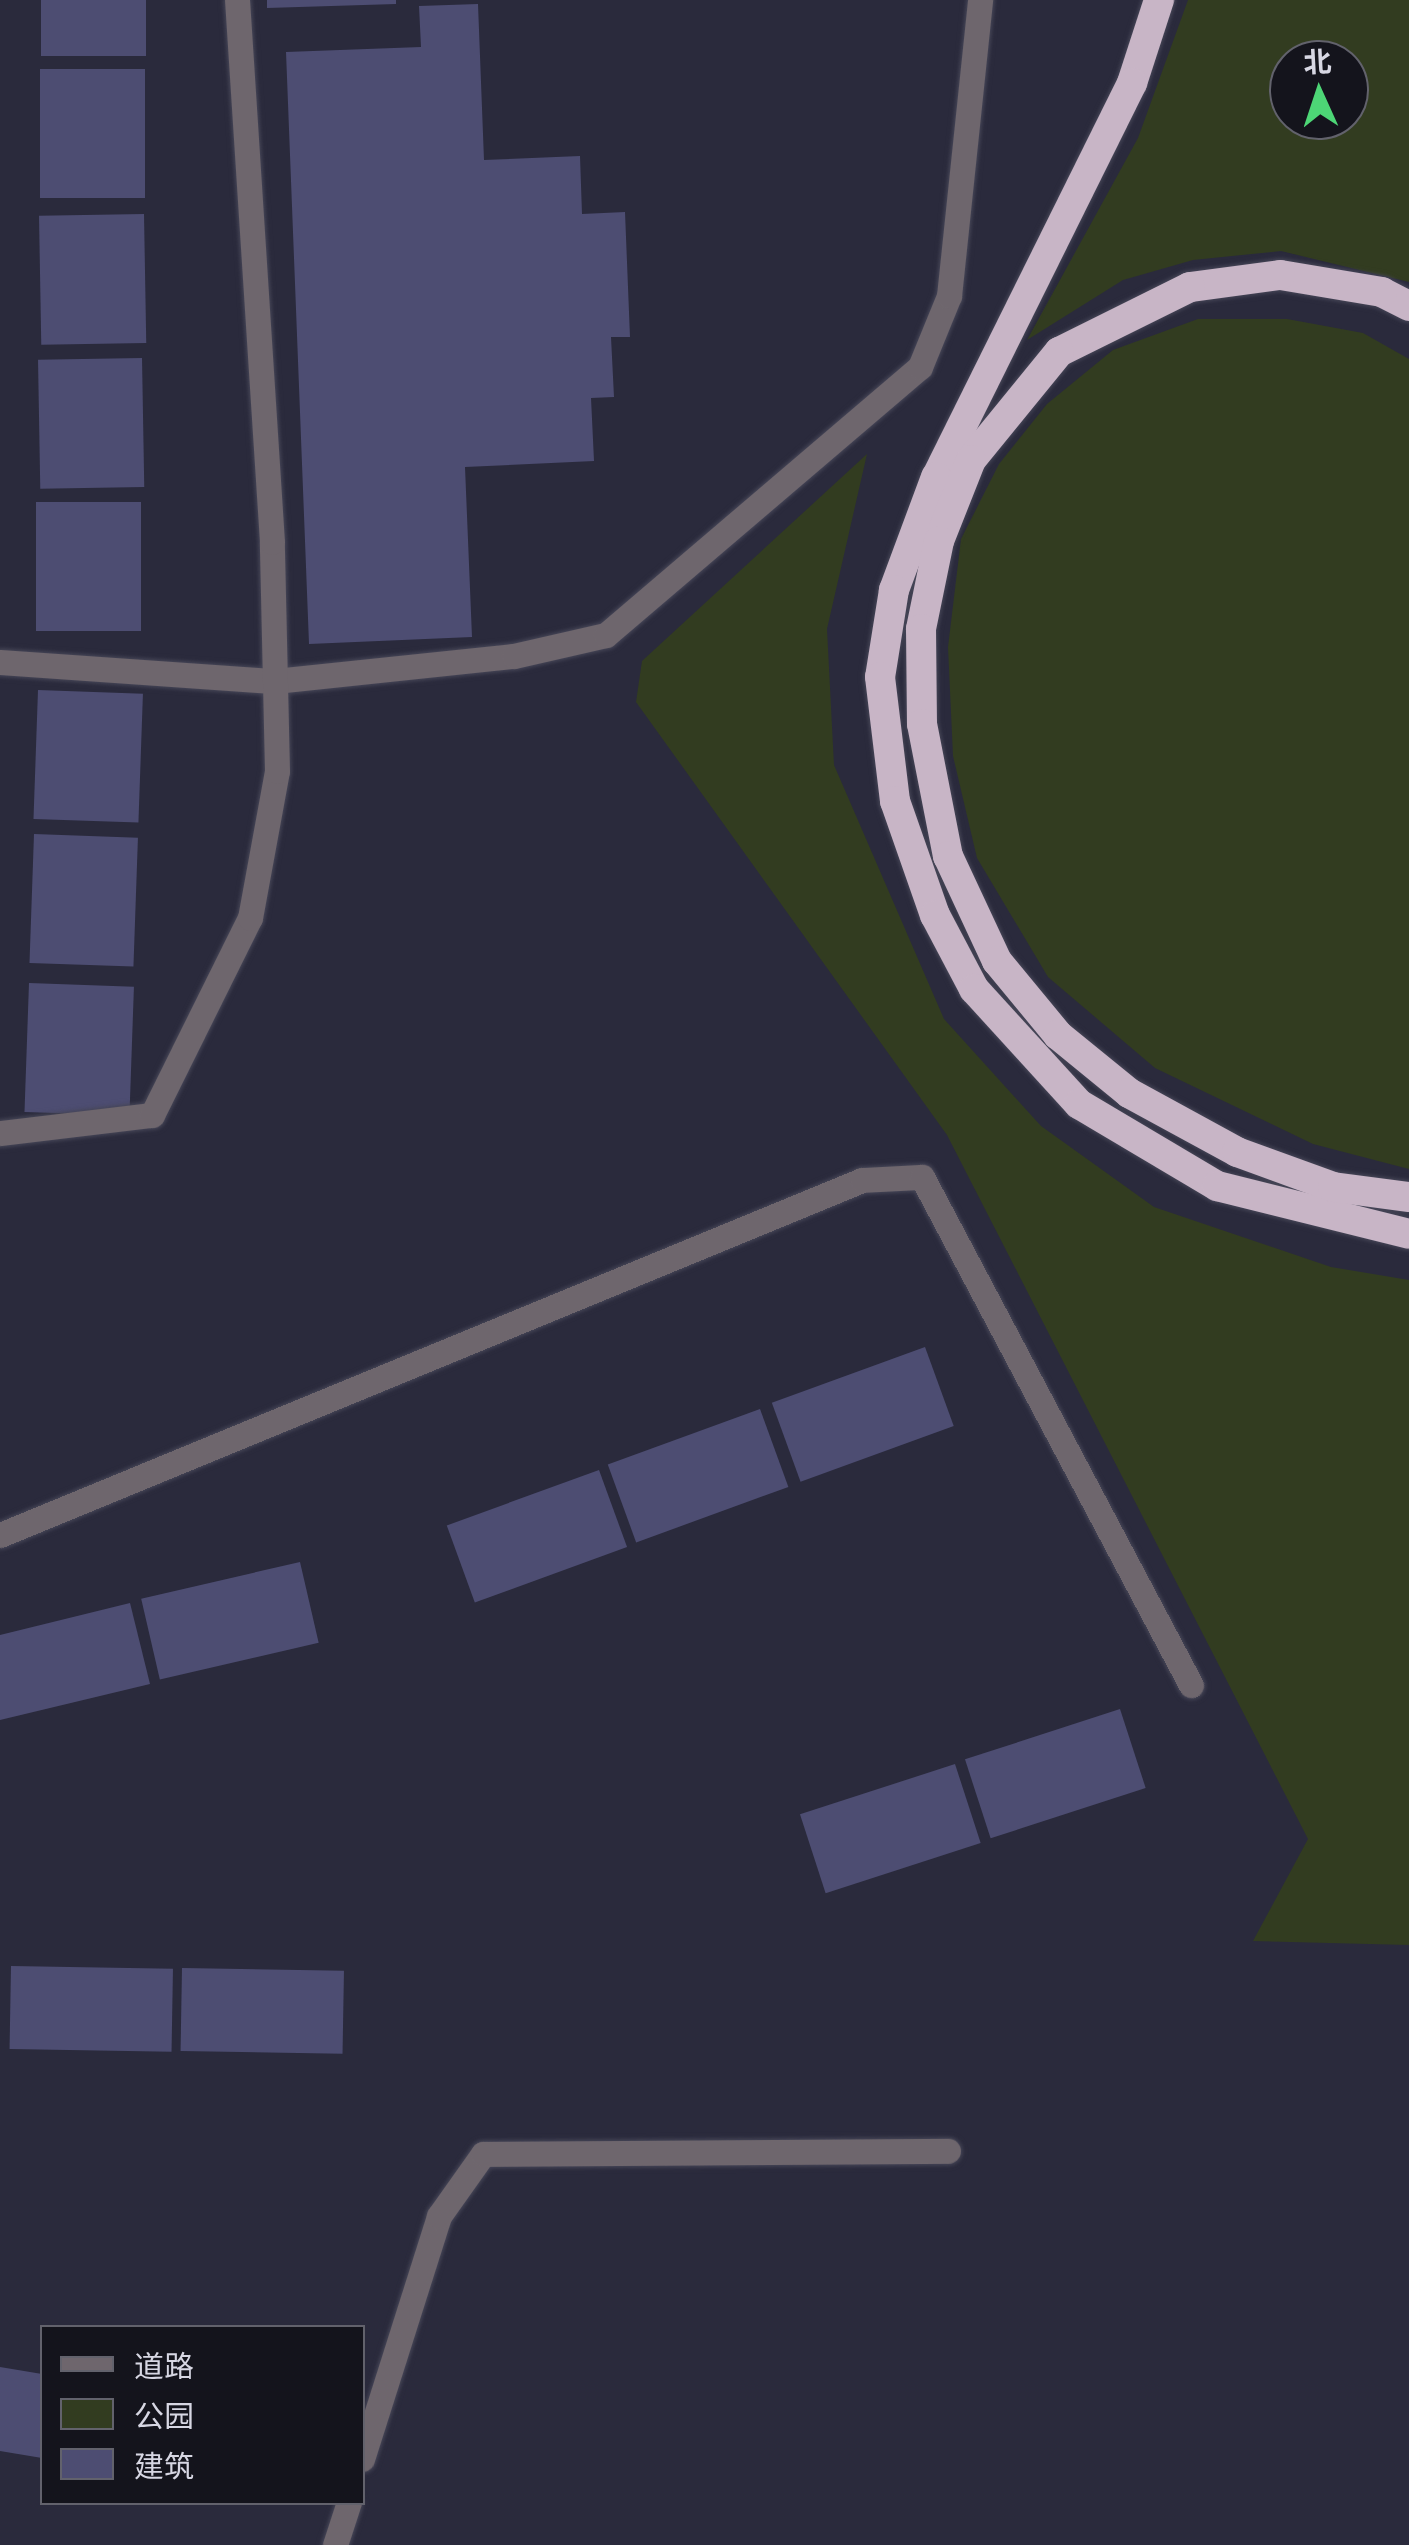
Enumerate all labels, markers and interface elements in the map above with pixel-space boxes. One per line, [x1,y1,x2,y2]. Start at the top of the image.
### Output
north arrow [1269,40,1369,140]
text: 北 [1303,45,1332,79]
legend [40,2325,365,2505]
text: 道路 [134,2349,194,2383]
text: 公园 [134,2399,194,2433]
text: 建筑 [134,2449,194,2483]

